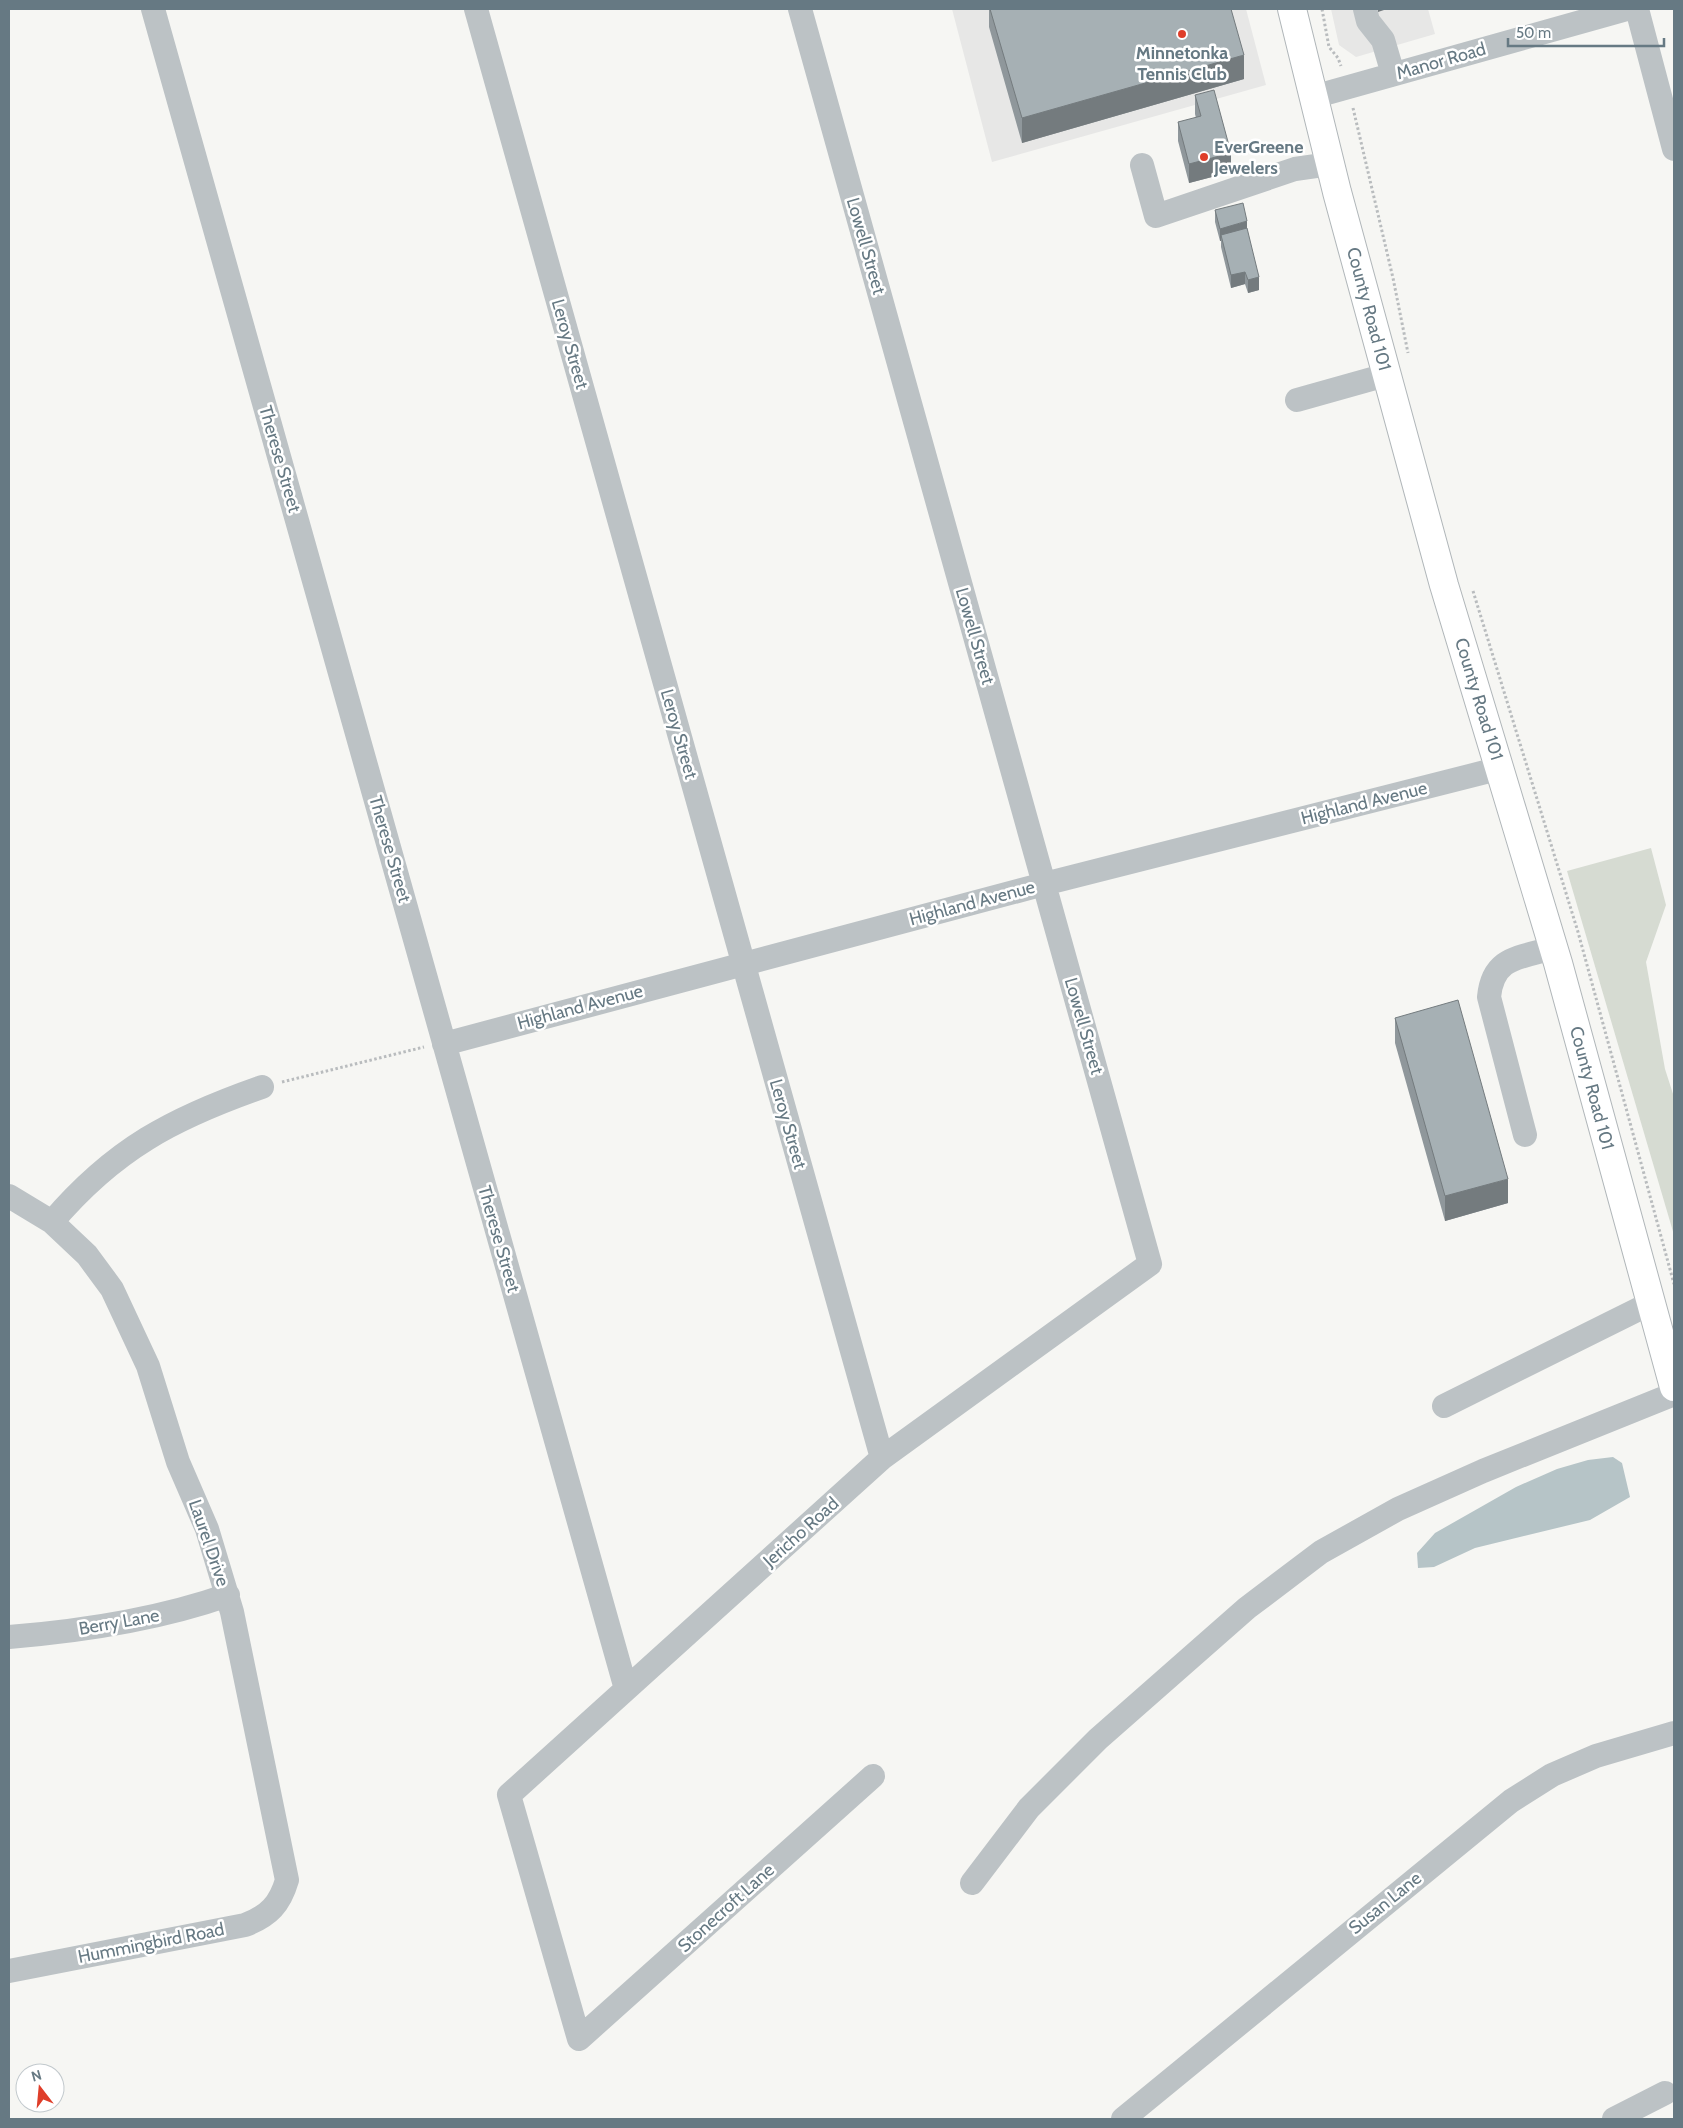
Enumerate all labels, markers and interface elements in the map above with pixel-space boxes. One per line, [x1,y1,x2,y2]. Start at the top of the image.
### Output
scale bar [1508,15,1664,47]
text: 50 m [1516,24,1551,42]
marker: Minnetonka Tennis Club [1176,28,1188,40]
street label: Manor Road [1394,38,1488,84]
place label: Minnetonka Tennis Club [1136,42,1228,85]
place label: EverGreene Jewelers [1213,136,1304,179]
marker: EverGreene Jewelers [1198,151,1210,163]
street label: Lowell Street [842,195,890,297]
street label: County Road 101 [1342,245,1396,373]
street label: Leroy Street [547,296,593,392]
street label: Therese Street [254,403,306,515]
street label: Lowell Street [951,585,999,687]
street label: County Road 101 [1450,635,1508,763]
street label: Leroy Street [656,686,702,782]
street label: Highland Avenue [1299,777,1429,829]
street label: Therese Street [364,793,416,905]
street label: Highland Avenue [907,876,1037,930]
street label: Lowell Street [1060,975,1108,1077]
street label: Highland Avenue [515,980,645,1034]
street label: County Road 101 [1565,1024,1619,1152]
street label: Leroy Street [765,1076,811,1172]
street label: Therese Street [473,1183,525,1295]
street label: Jericho Road [758,1492,843,1572]
street label: Laurel Drive [184,1497,234,1589]
street label: Berry Lane [77,1604,161,1640]
street label: Stonecroft Lane [673,1859,779,1957]
street label: Susan Lane [1344,1867,1426,1939]
street label: Hummingbird Road [76,1918,226,1968]
north arrow [15,2063,65,2113]
text: N [29,2065,44,2086]

